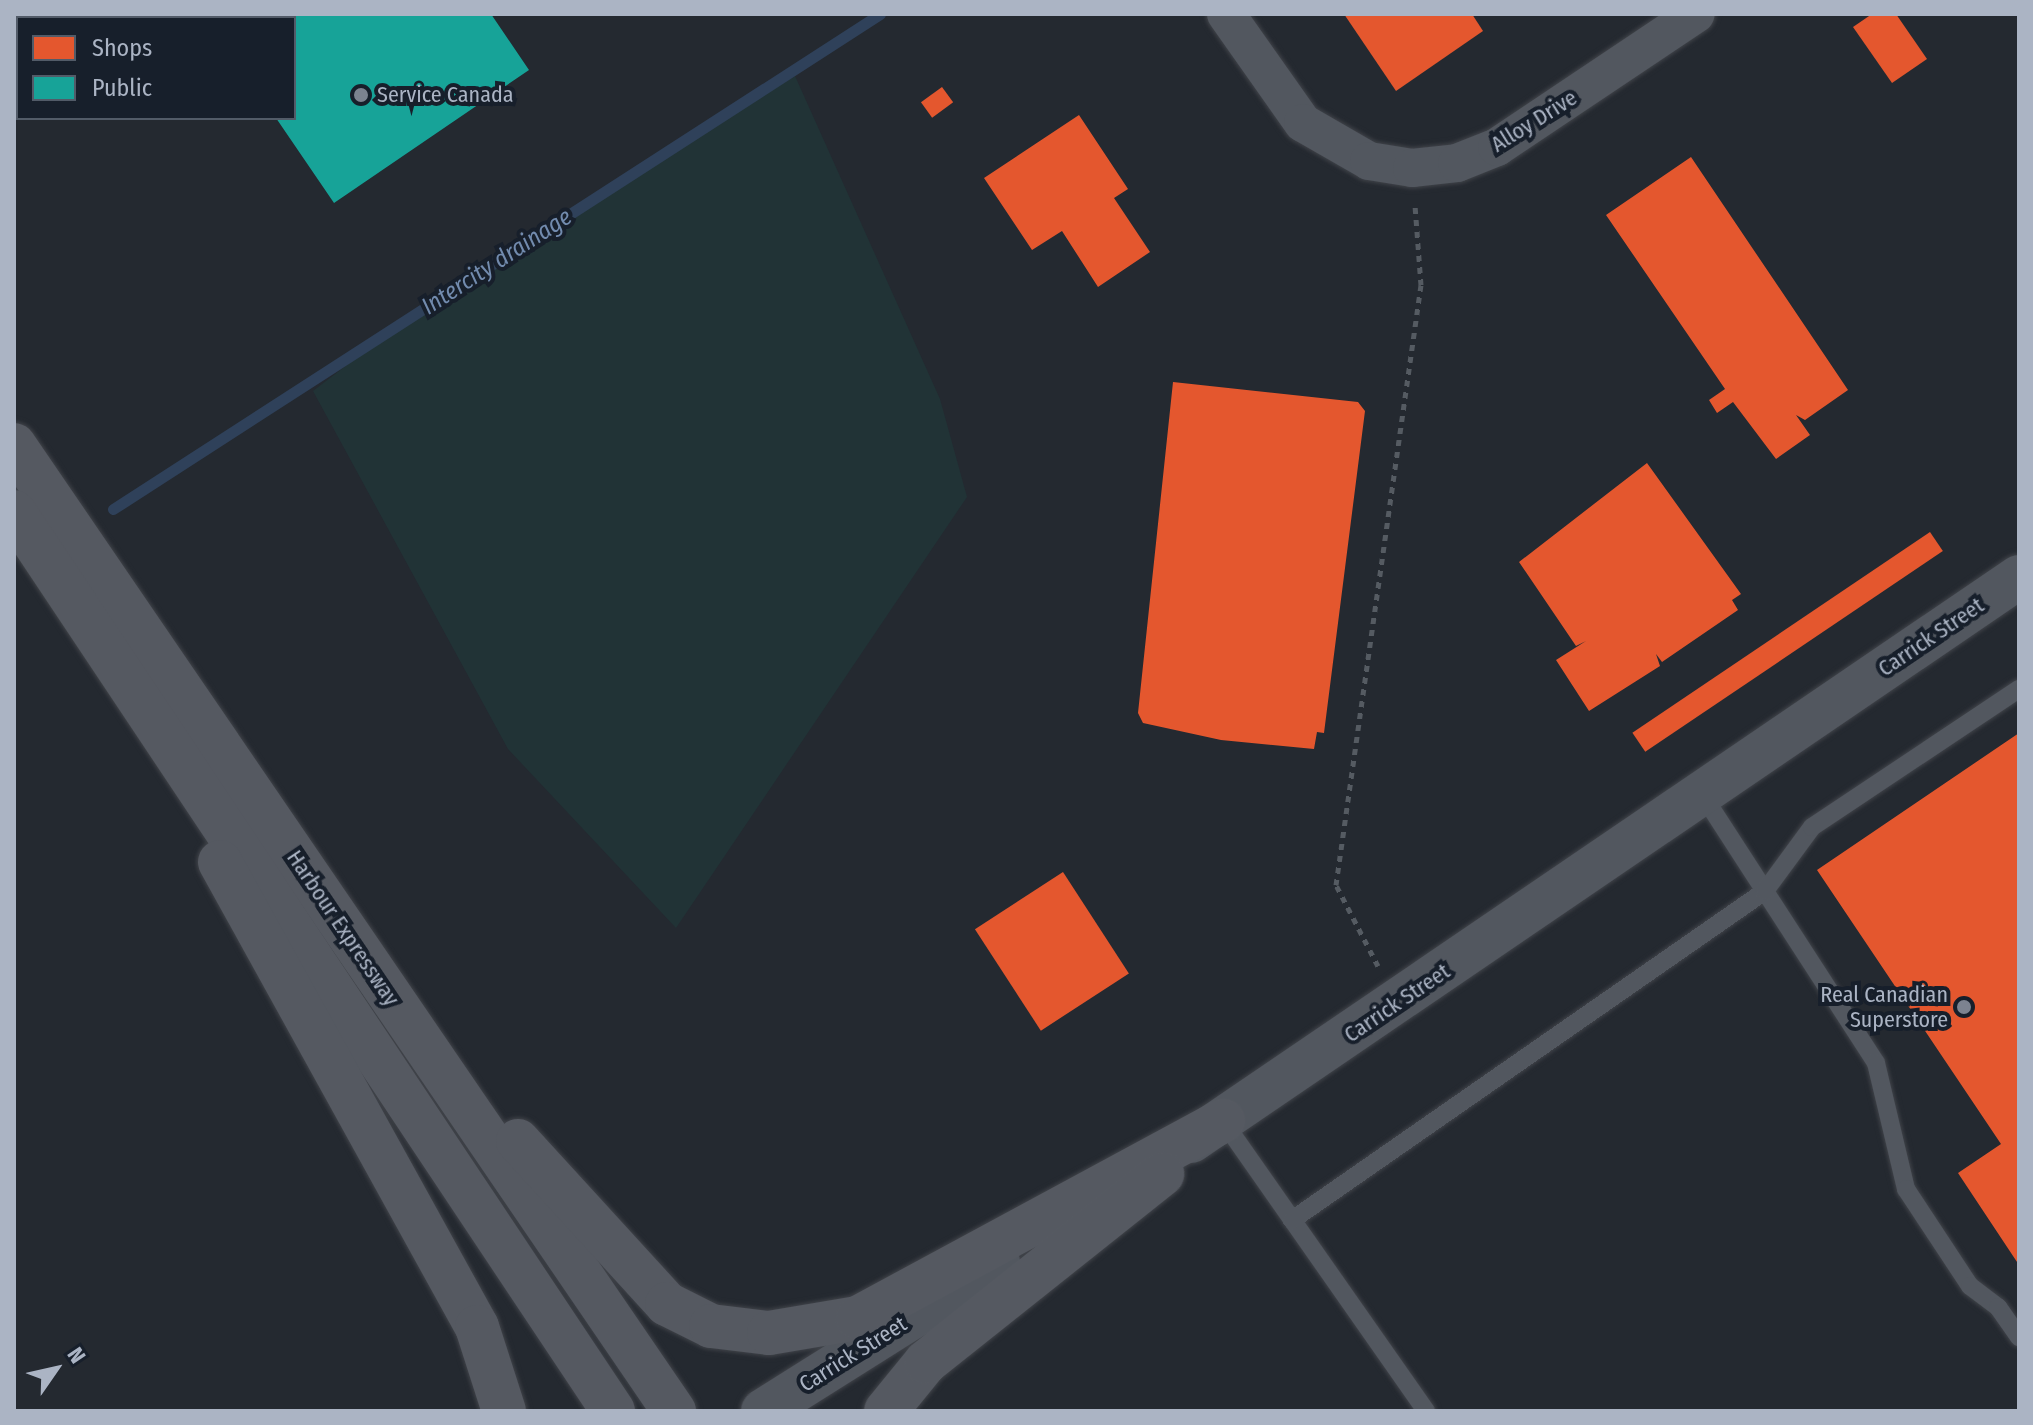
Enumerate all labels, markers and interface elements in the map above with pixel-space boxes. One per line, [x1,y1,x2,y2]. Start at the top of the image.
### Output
legend [16,16,296,120]
text: Shops [92,34,152,62]
text: Public [92,74,152,102]
place label: Service Canada [377,82,514,108]
street label: Alloy Drive [1486,84,1582,158]
marker: Service Canada [352,86,370,104]
water label: Intercity drainage [416,203,578,321]
street label: Carrick Street [1873,592,1989,682]
street label: Harbour Expressway [281,845,405,1011]
street label: Carrick Street [1339,958,1455,1048]
place label: Real Canadian Superstore [1820,981,1948,1032]
marker: Real Canadian Superstore [1955,998,1973,1016]
street label: Carrick Street [794,1311,912,1397]
north arrow [16,1329,96,1409]
text: N [61,1342,91,1368]

